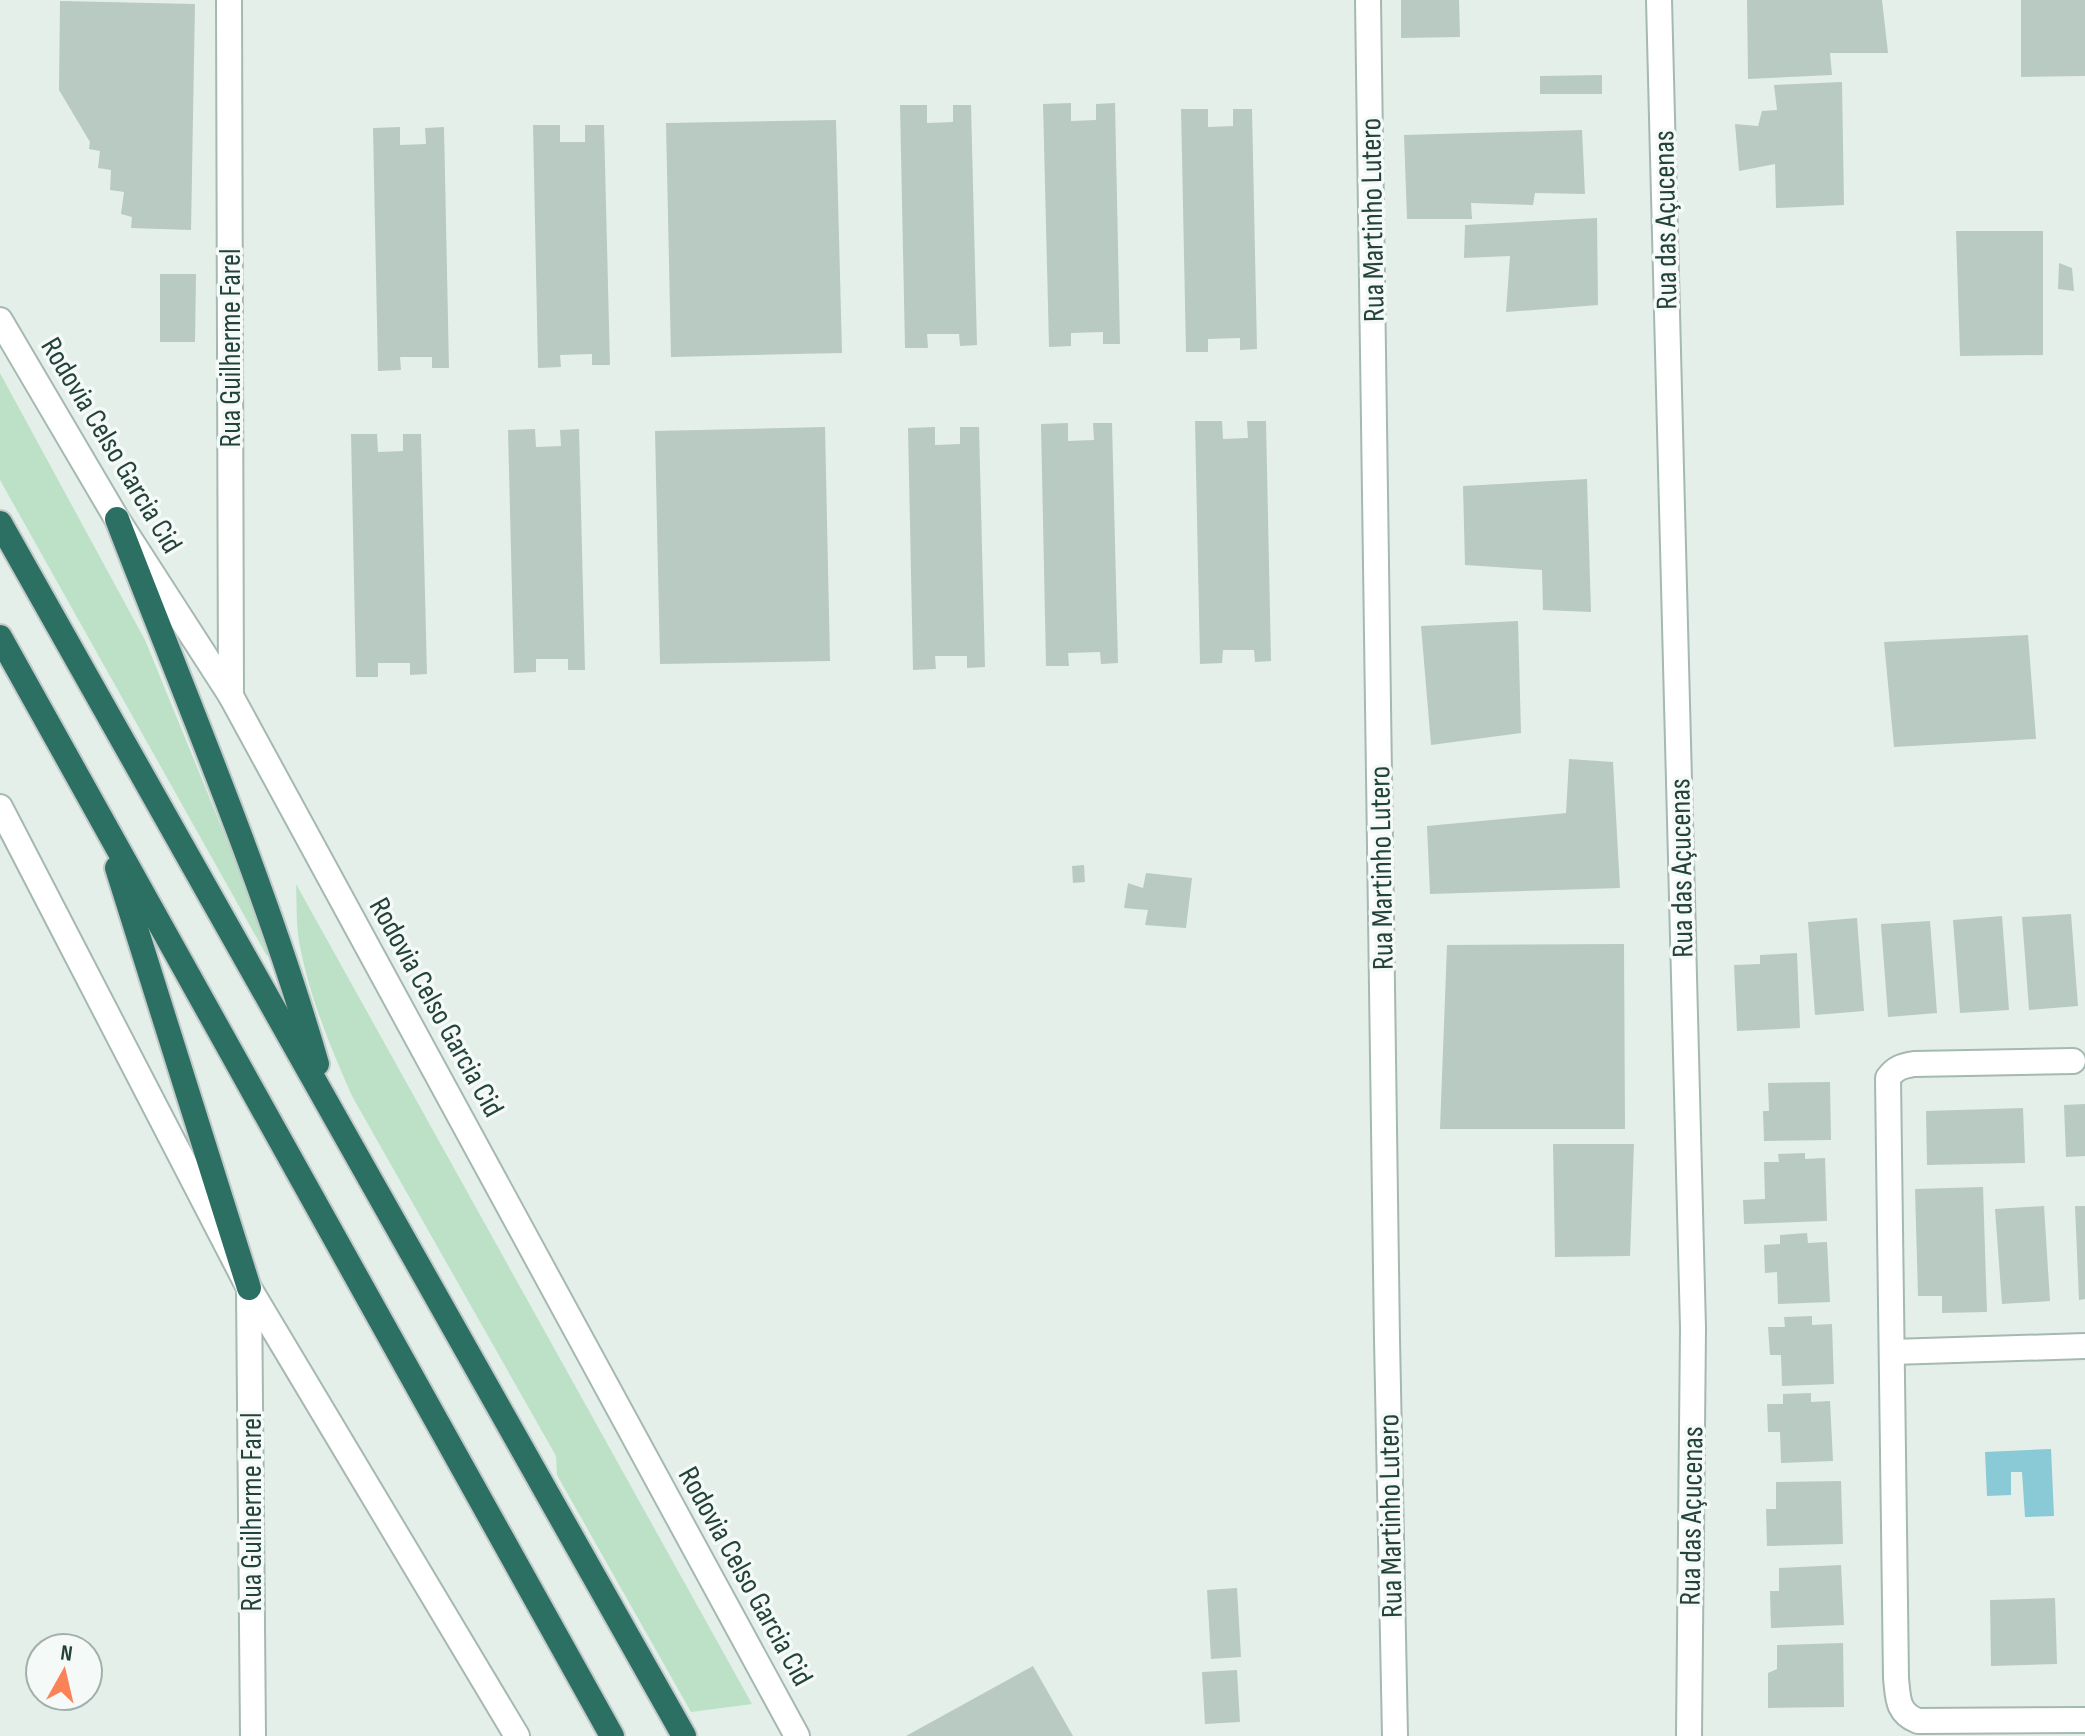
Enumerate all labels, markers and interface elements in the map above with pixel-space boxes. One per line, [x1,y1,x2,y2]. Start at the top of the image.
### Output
street label: Rua Martinho Lutero [1353,118,1393,322]
street label: Rua das Açucenas [1646,130,1686,310]
street label: Rua Guilherme Farel [213,248,249,448]
street label: Rodovia Celso Garcia Cid [33,331,190,560]
street label: Rua Martinho Lutero [1362,766,1402,970]
street label: Rua das Açucenas [1662,778,1702,958]
street label: Rodovia Celso Garcia Cid [361,892,511,1123]
street label: Rua Guilherme Farel [234,1412,270,1612]
street label: Rua Martinho Lutero [1371,1414,1411,1618]
street label: Rua das Açucenas [1672,1426,1712,1606]
street label: Rodovia Celso Garcia Cid [670,1461,820,1692]
north arrow [24,1632,104,1712]
text: N [59,1639,74,1668]

